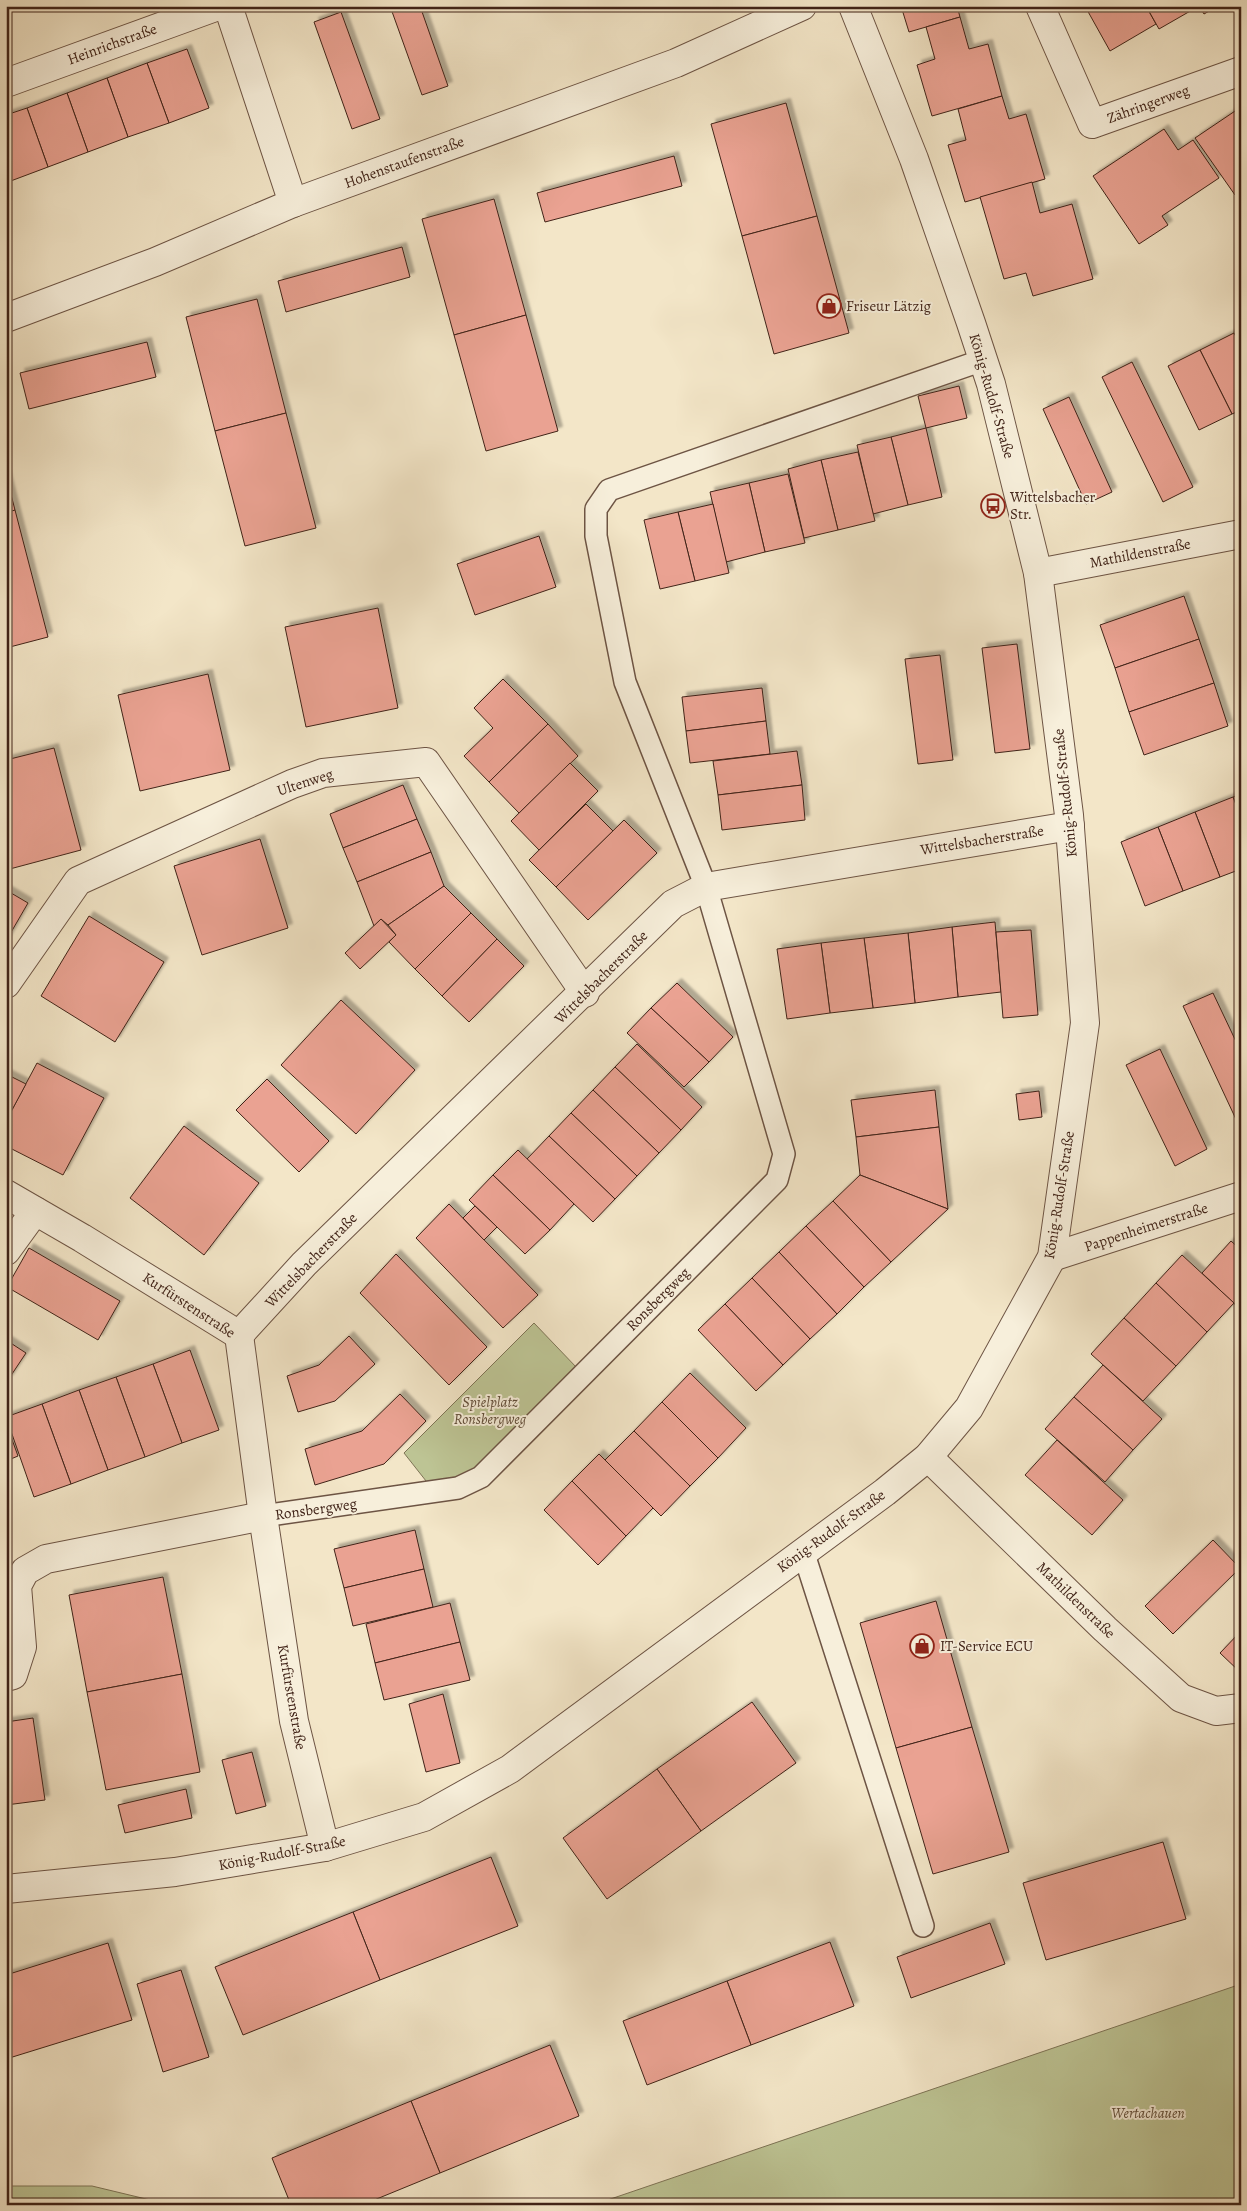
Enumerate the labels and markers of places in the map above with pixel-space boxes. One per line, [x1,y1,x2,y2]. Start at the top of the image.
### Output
shop icon: Friseur Lätzig [816,293,842,319]
place label: Friseur Lätzig [846,296,932,316]
place label: Wittelsbacher Str. [1009,487,1096,524]
bus stop icon: Wittelsbacher Str. [980,493,1006,519]
shop icon: IT-Service ECU [909,1633,935,1659]
place label: IT-Service ECU [940,1636,1033,1656]

